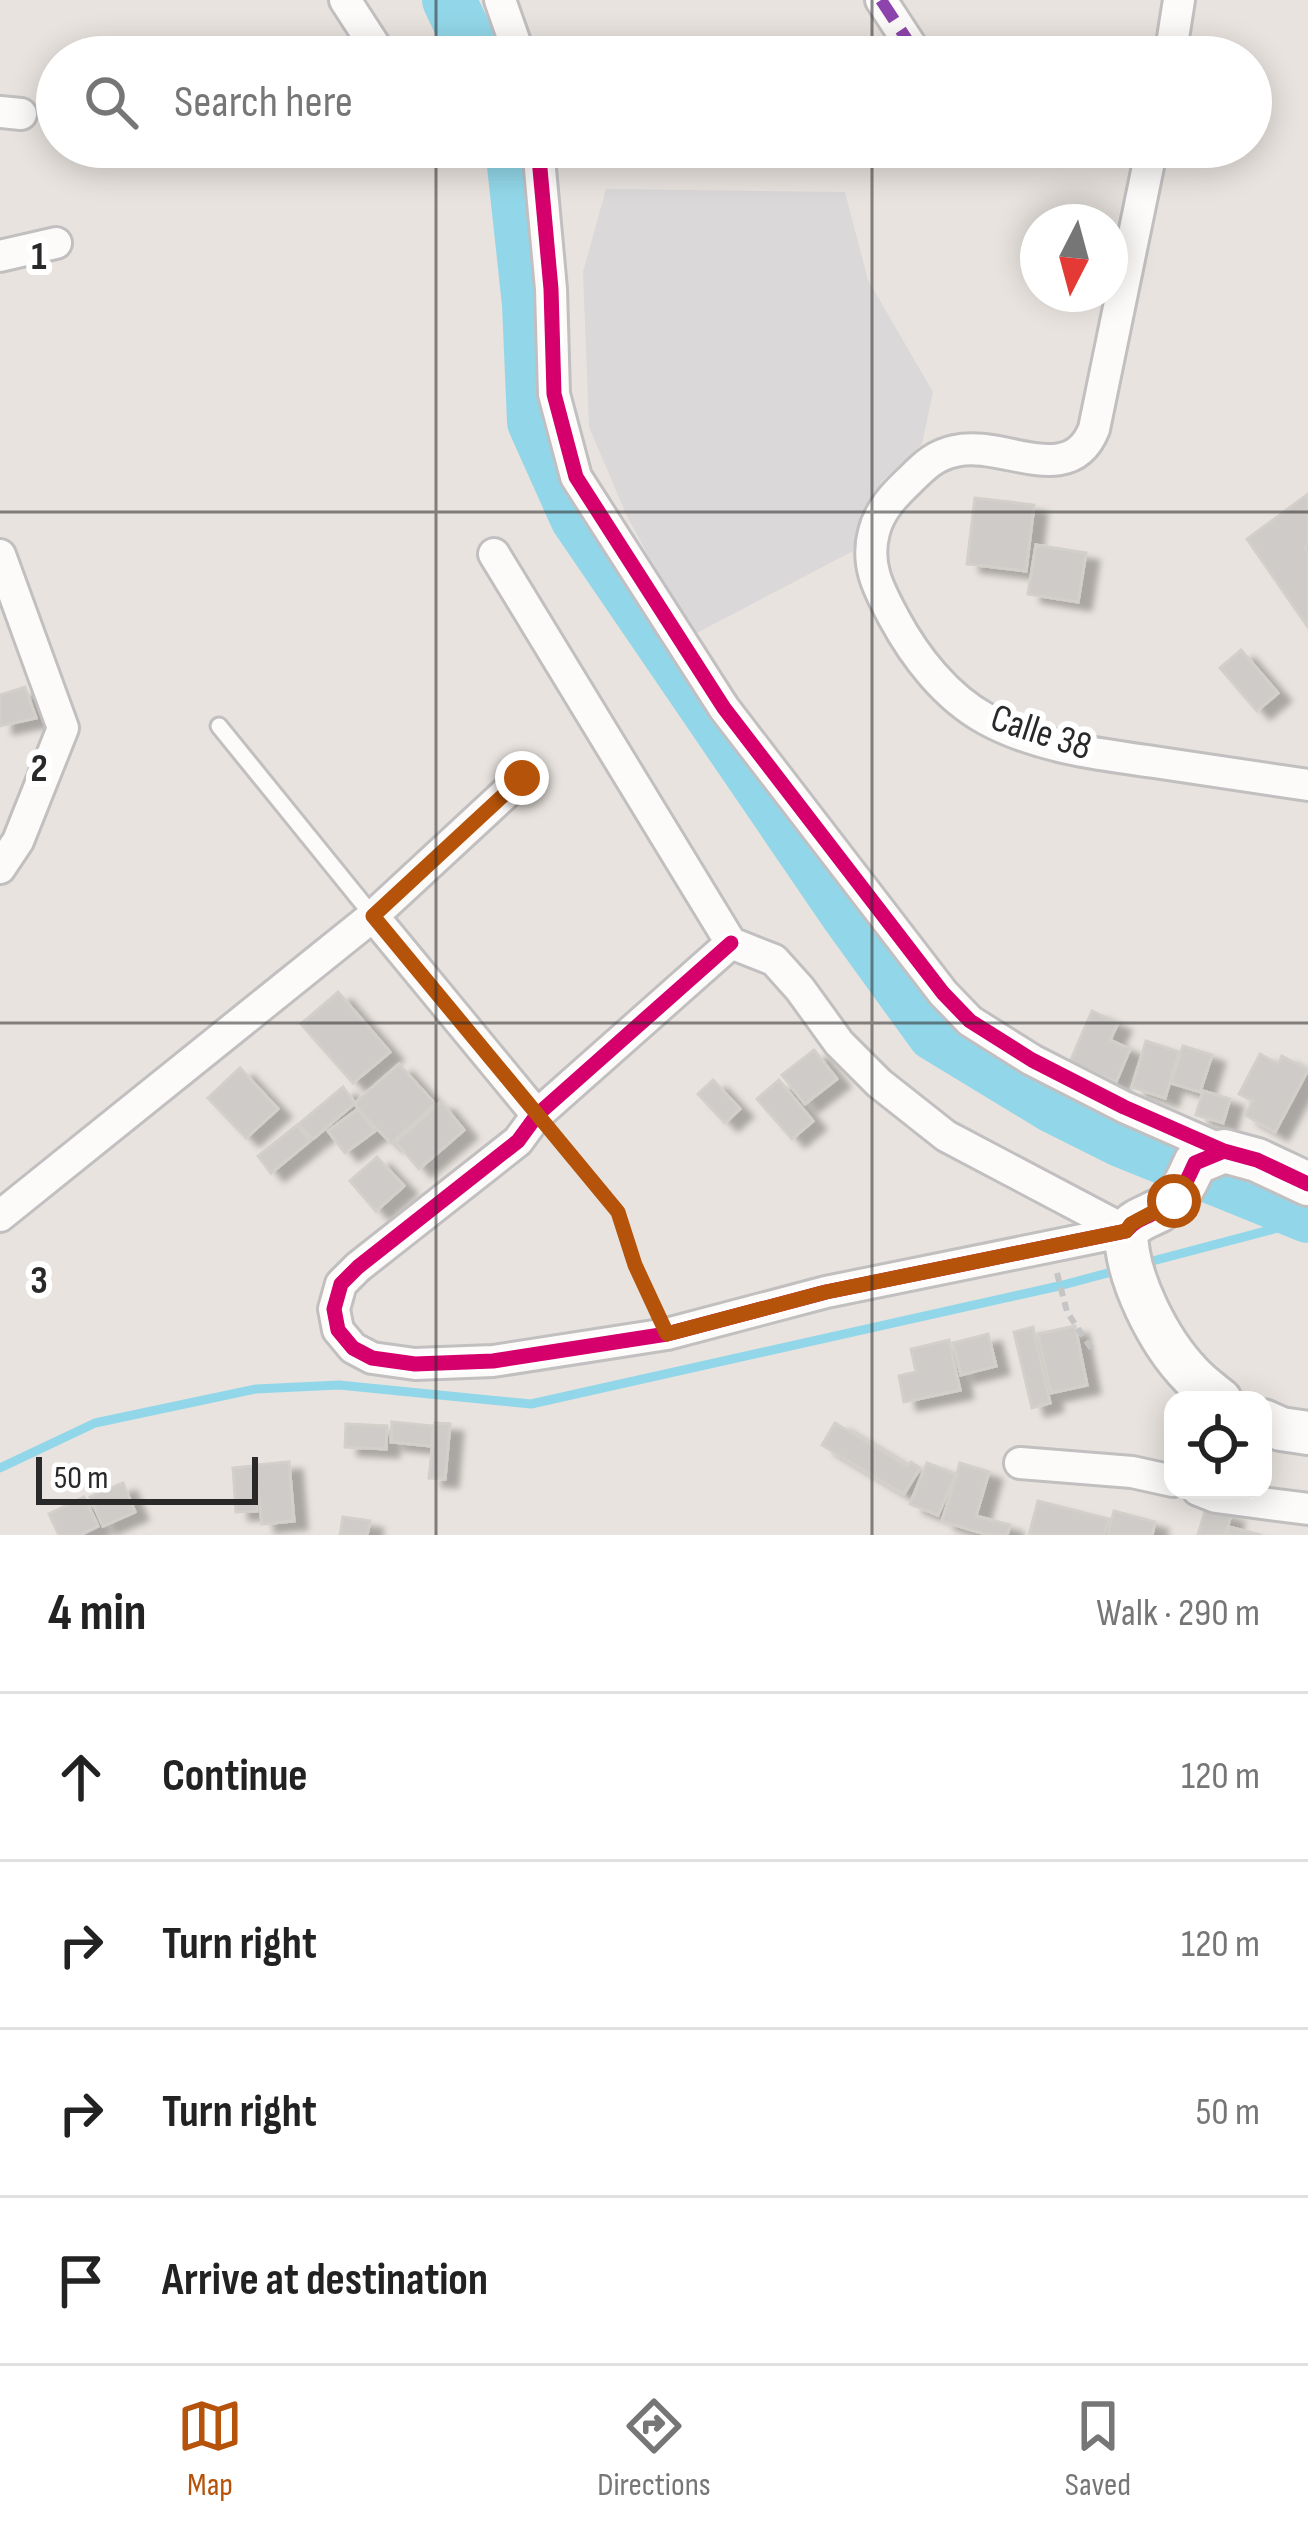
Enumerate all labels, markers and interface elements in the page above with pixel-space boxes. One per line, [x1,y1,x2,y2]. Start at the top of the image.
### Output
search box [36,36,1272,168]
icon: search [78,69,144,135]
text: Search here [174,75,353,130]
north arrow [1020,204,1128,312]
text: 1 [31,234,47,281]
street label: Calle 38 [985,695,1097,771]
text: 2 [30,746,48,793]
route end [495,751,549,805]
route start [1147,1174,1201,1228]
text: 3 [30,1258,48,1305]
map controls [1164,1391,1272,1499]
button: locate [1164,1391,1272,1499]
scale bar [36,1451,258,1504]
text: 50 m [54,1458,108,1498]
text: 4 min [48,1583,147,1644]
text: Walk · 290 m [1096,1590,1260,1637]
icon: ahead [48,1744,114,1810]
text: Continue [162,1749,308,1804]
text: 120 m [1181,1753,1260,1800]
icon: right [48,1912,114,1978]
text: Turn right [162,1917,317,1972]
text: 120 m [1181,1921,1260,1968]
icon: right [48,2080,114,2146]
text: Turn right [162,2085,317,2140]
text: 50 m [1196,2089,1260,2136]
icon: arrive [48,2248,114,2314]
text: Arrive at destination [162,2253,488,2308]
tab: Map [177,2393,243,2505]
tab: Directions [597,2393,711,2505]
tab: Saved [1065,2393,1131,2505]

